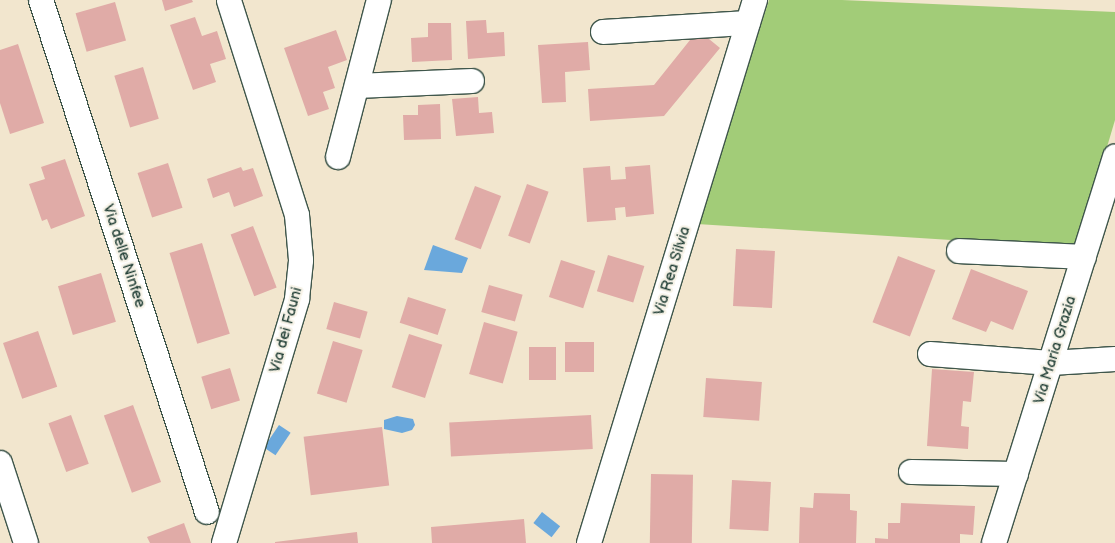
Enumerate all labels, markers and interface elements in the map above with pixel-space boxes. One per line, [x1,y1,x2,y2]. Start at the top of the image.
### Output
street label: Via delle Ninfee [99,202,149,310]
street label: Via Rea Silvia [650,224,694,318]
street label: Via dei Fauni [266,285,306,375]
street label: Via Maria Grazia [1030,294,1080,406]

